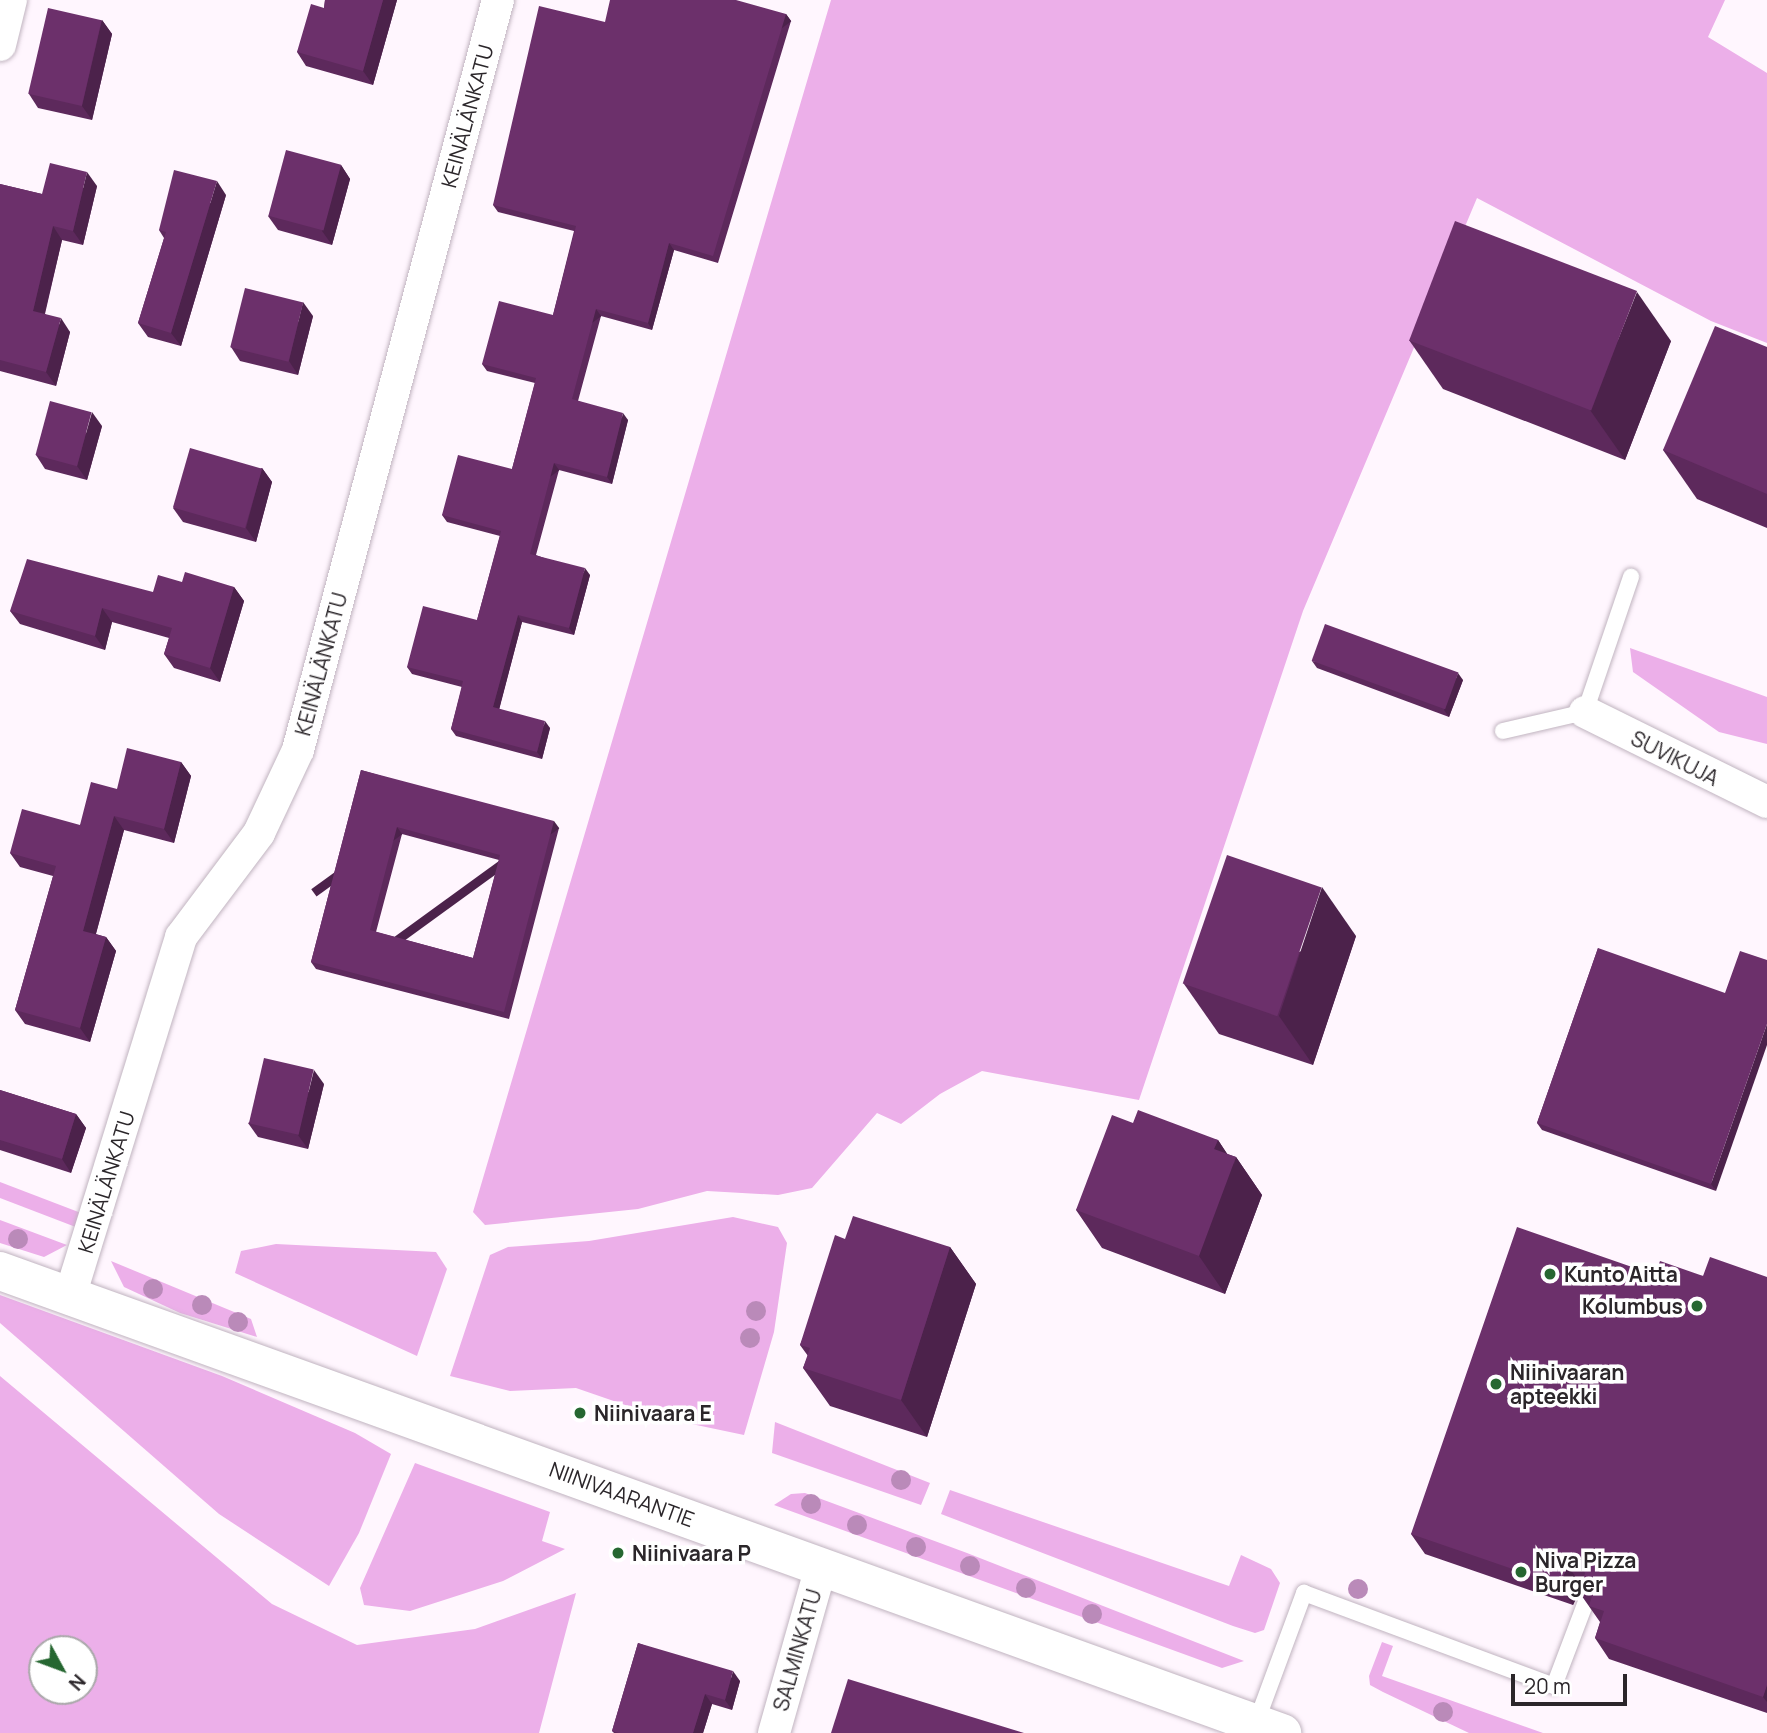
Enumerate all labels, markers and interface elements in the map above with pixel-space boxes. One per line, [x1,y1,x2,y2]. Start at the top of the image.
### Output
street label: KEINÄLÄNKATU [436,42,498,190]
street label: KEINÄLÄNKATU [290,590,352,738]
street label: SUVIKUJA [1627,725,1723,791]
street label: KEINÄLÄNKATU [72,1108,140,1256]
place label: Kunto Aitta [1564,1261,1678,1287]
marker: Kunto Aitta [1542,1266,1558,1282]
place label: Kolumbus [1582,1293,1683,1319]
marker: Kolumbus [1689,1298,1705,1314]
place label: Niinivaaran apteekki [1510,1359,1624,1409]
marker: Niinivaaran apteekki [1488,1376,1504,1392]
place label: Niinivaara E [594,1400,712,1426]
marker: Niinivaara E [572,1405,588,1421]
street label: NIINIVAARANTIE [546,1456,698,1532]
place label: Niinivaara P [632,1540,751,1566]
marker: Niinivaara P [610,1545,626,1561]
place label: Niva Pizza Burger [1535,1547,1636,1597]
marker: Niva Pizza Burger [1513,1564,1529,1580]
street label: SALMINKATU [768,1586,826,1714]
north arrow [28,1635,98,1705]
scale bar [1515,1660,1630,1704]
text: N [63,1669,92,1696]
text: 20 m [1524,1672,1571,1700]

